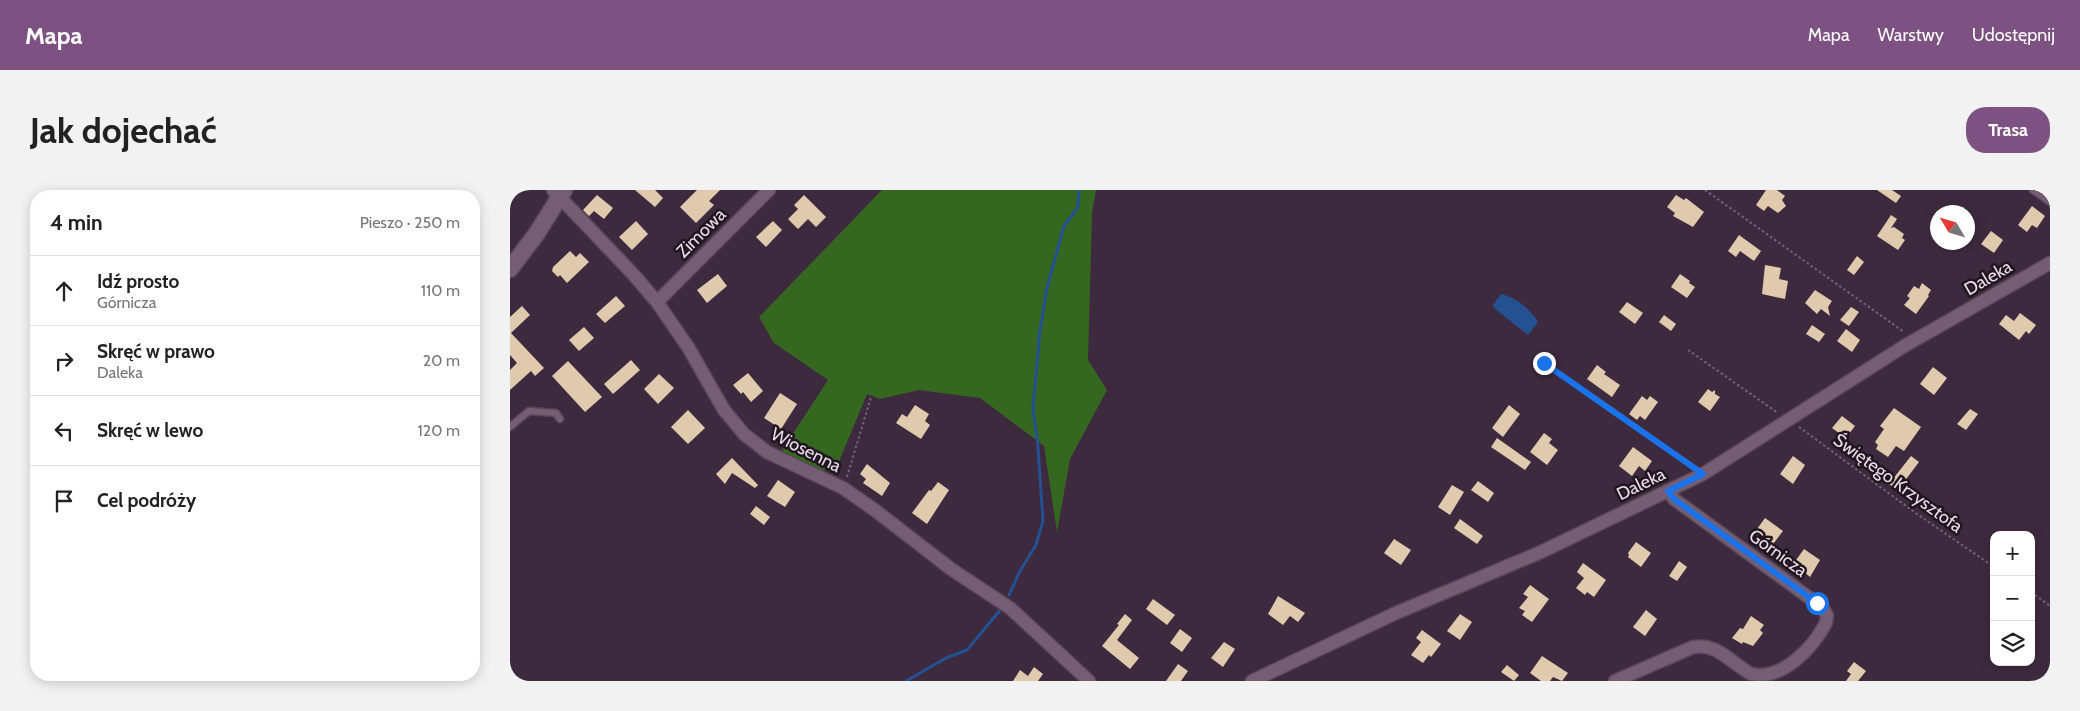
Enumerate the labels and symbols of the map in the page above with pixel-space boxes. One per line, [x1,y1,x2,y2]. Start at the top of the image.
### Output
street label: Zimowa [672,203,731,262]
north arrow [1930,205,1975,250]
street label: Daleka [1960,255,2016,300]
route end [1533,352,1556,375]
street label: Wiosenna [767,423,845,477]
street label: Świętego Krzysztofa [1829,429,1967,537]
street label: Daleka [1613,463,1669,505]
street label: Górnicza [1745,524,1812,582]
route start [1806,592,1829,615]

